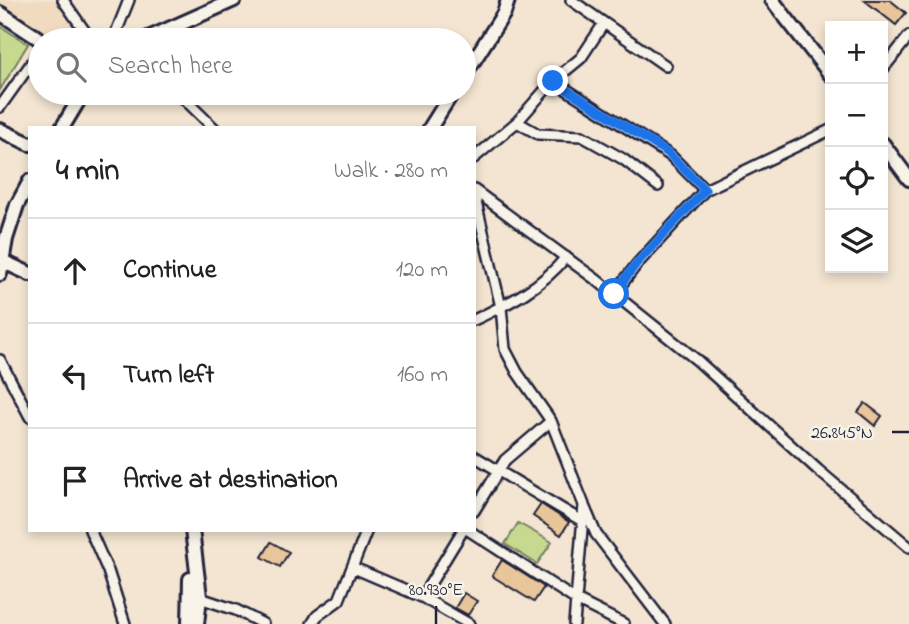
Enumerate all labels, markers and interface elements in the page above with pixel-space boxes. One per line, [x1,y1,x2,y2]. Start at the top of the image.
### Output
map controls [825,21,888,273]
button: + [825,21,888,84]
search box [28,28,476,105]
icon: search [52,48,90,86]
text: Search here [108,48,233,86]
route end [537,65,568,96]
button: − [825,84,888,147]
button: locate [825,147,888,210]
text: 4 min [56,150,119,194]
text: Walk · 280 m [334,155,448,188]
button: layers [825,210,888,273]
icon: ahead [56,252,94,290]
text: Continue [123,252,216,290]
text: 120 m [396,254,448,287]
route start [598,278,629,309]
icon: left [56,357,94,395]
text: Turn left [123,357,214,395]
text: 160 m [397,359,448,392]
text: 26.845°N [811,421,873,447]
icon: arrive [56,462,94,500]
text: Arrive at destination [123,462,338,500]
text: 80.930°E [409,578,463,604]

